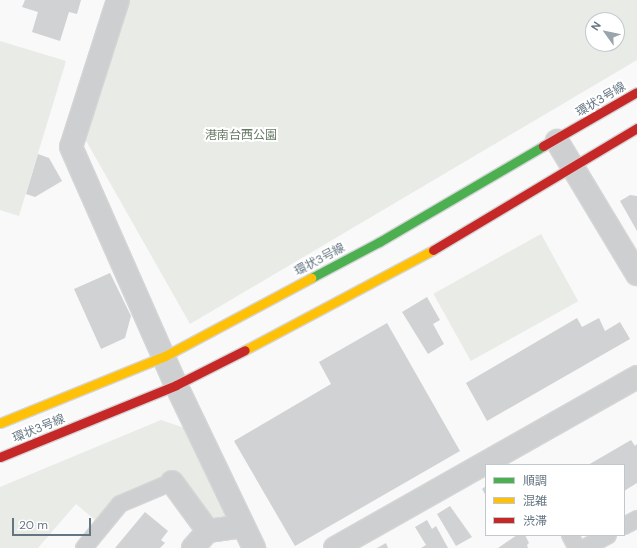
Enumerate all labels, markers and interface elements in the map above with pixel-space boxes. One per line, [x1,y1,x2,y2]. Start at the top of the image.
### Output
north arrow [585,12,625,52]
text: N [588,19,604,33]
street label: 環状3号線 [574,80,628,120]
park label: 港南台西公園 [205,129,277,143]
street label: 環状3号線 [292,241,348,279]
street label: 環状3号線 [11,412,67,446]
legend [485,464,625,536]
text: 順調 [523,473,547,489]
text: 混雑 [523,493,547,509]
scale bar [14,510,93,536]
text: 渋滞 [523,513,547,529]
text: 20 m [19,517,48,533]

